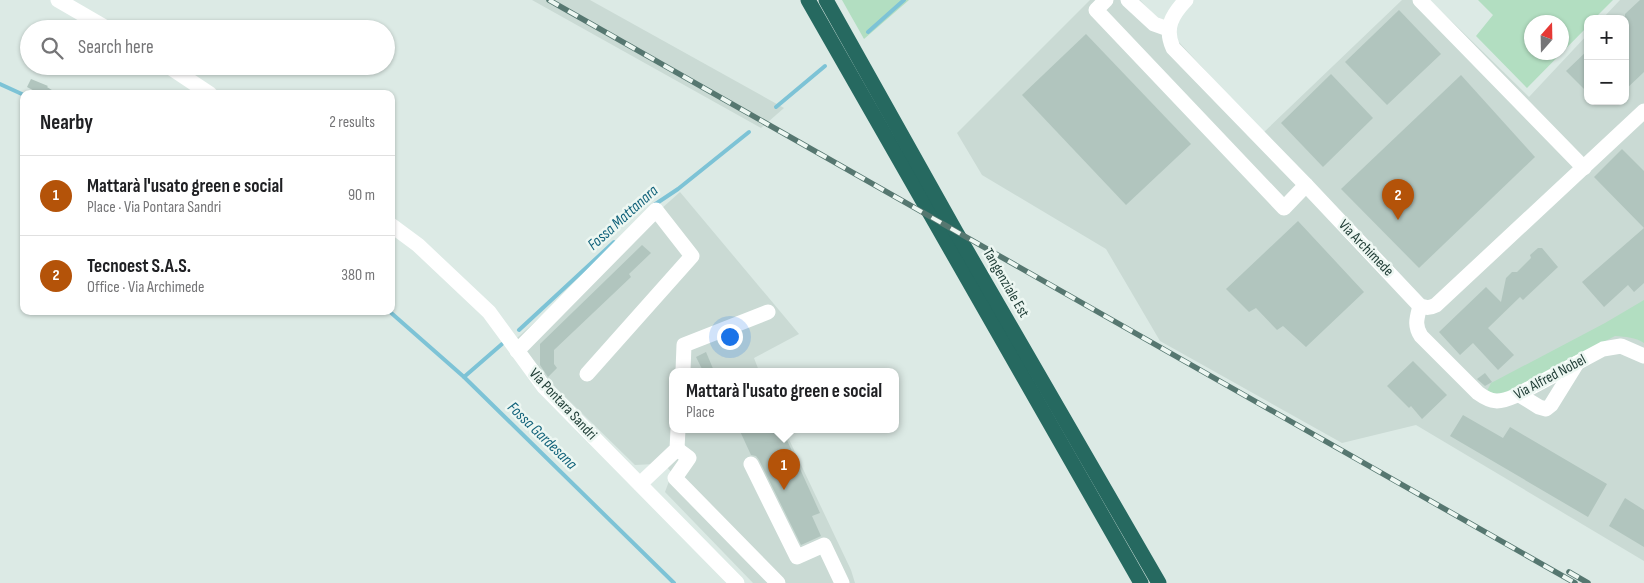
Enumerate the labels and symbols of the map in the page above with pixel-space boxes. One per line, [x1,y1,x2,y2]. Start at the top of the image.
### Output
north arrow [1524,15,1569,60]
pin: 2 [1382,179,1414,220]
water label: Fossa Mattanara [584,181,662,254]
street label: Via Archimede [1334,216,1398,280]
street label: Tangenziale Est [979,245,1034,321]
your location [717,324,743,350]
street label: Via Alfred Nobel [1511,350,1589,404]
street label: Via Pontara Sandri [525,364,601,444]
water label: Fossa Gardesana [503,398,581,474]
pin: 1 [768,449,800,490]

